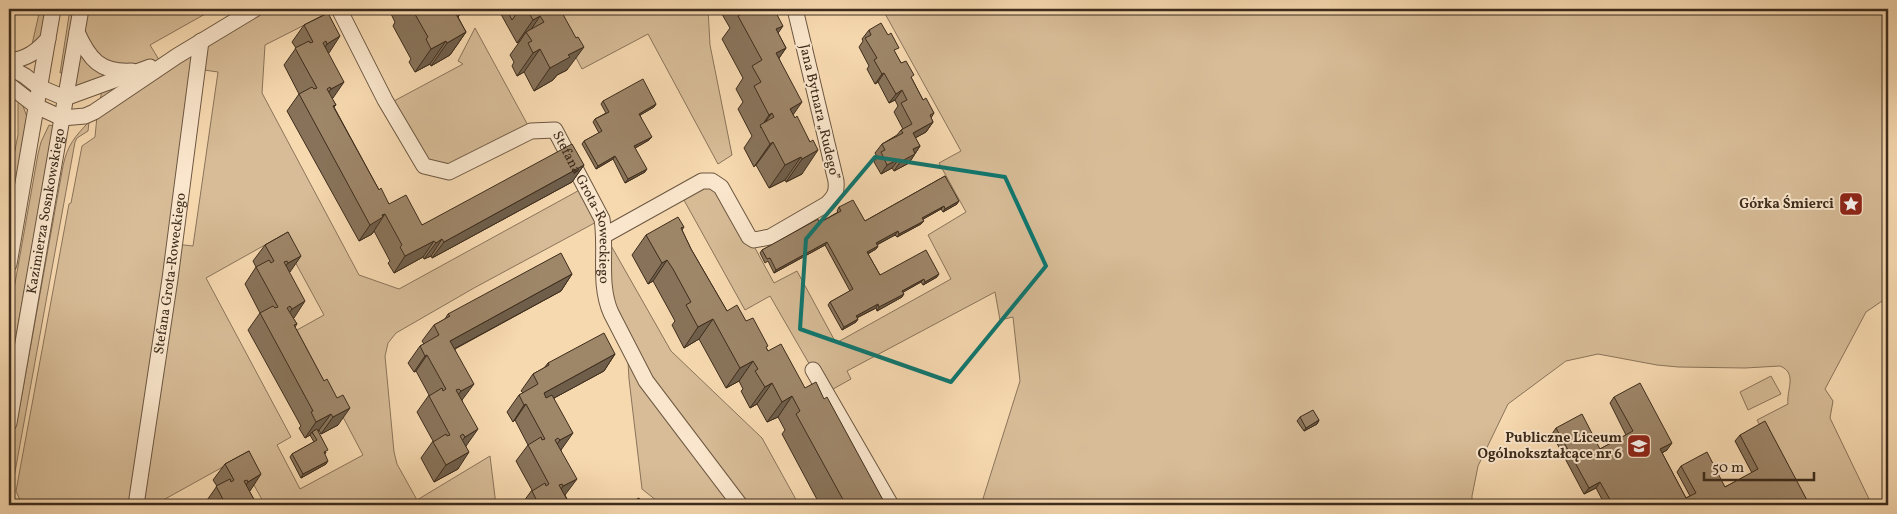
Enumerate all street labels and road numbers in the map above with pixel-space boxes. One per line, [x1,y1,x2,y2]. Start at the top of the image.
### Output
street label: Jana Bytnara „Rudego” [794,42,844,182]
street label: Kazimierza Sosnkowskiego [22,127,70,296]
street label: Stefana Grota-Roweckiego [548,128,614,284]
street label: Stefana Grota-Roweckiego [149,192,191,356]

